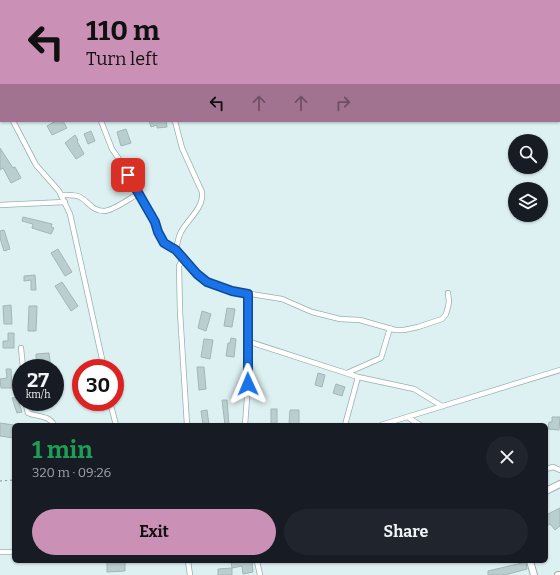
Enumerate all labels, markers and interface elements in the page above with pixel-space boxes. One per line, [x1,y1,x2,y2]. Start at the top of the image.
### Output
text: 110 m [86,14,160,47]
icon: left [20,16,72,68]
text: Turn left [86,48,158,70]
icon: left [206,92,228,114]
icon: ahead [248,92,270,114]
icon: ahead [290,92,312,114]
icon: right [332,92,354,114]
map controls [508,134,548,222]
button: search [508,134,548,174]
pin [111,158,145,192]
icon: arrive [117,164,139,186]
button: layers [508,182,548,222]
speed limit sign: 30 [72,359,124,411]
position arrow [227,363,269,405]
text: 27 [27,368,49,392]
text: km/h [26,389,50,401]
text: 1 min [32,436,93,464]
button: close [486,436,528,478]
text: 320 m · 09:26 [32,465,111,480]
button: Exit [32,509,276,555]
button: Share [284,509,528,555]

